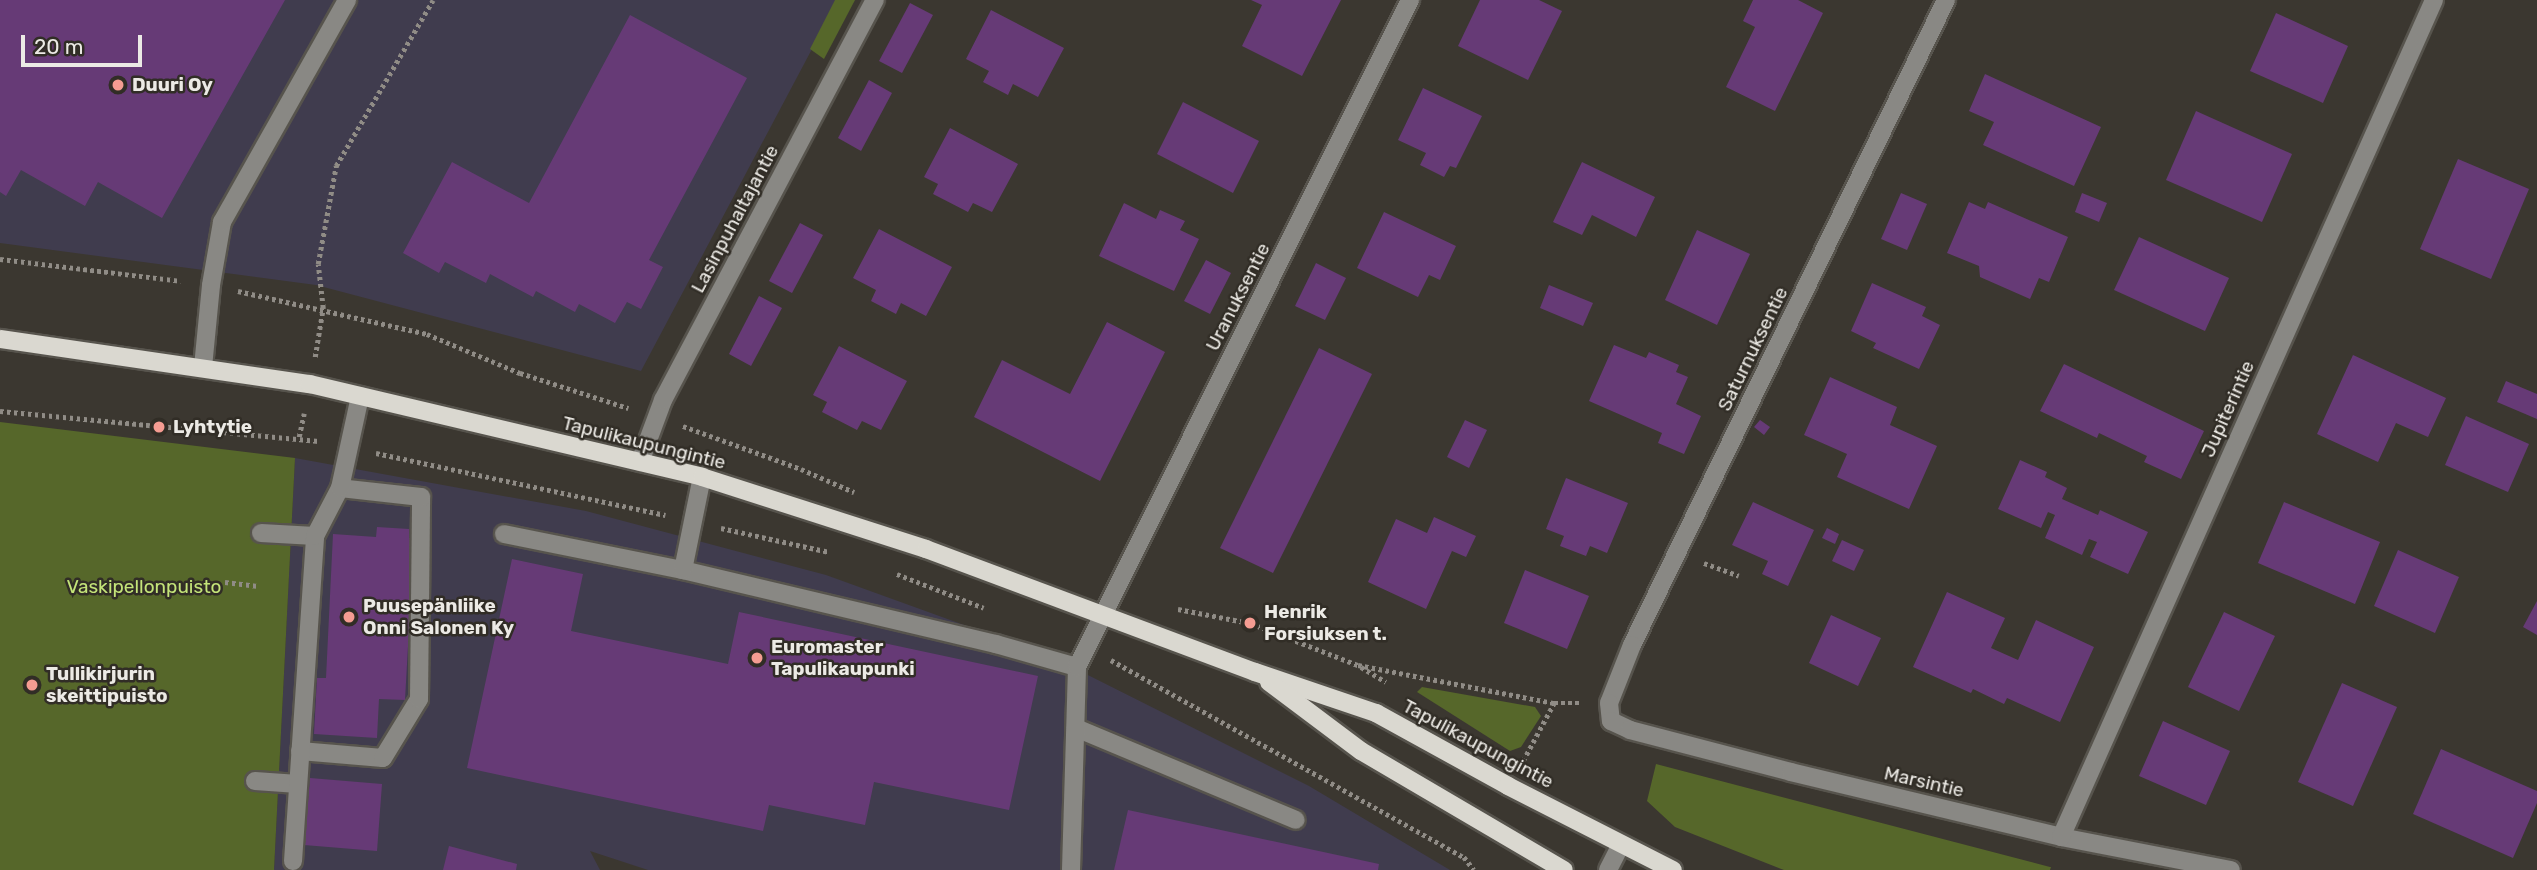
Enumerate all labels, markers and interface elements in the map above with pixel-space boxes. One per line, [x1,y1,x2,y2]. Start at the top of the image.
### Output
scale bar [24,21,145,65]
text: 20 m [34,34,83,59]
place label: Duuri Oy [132,74,213,96]
marker: Duuri Oy [110,77,126,93]
street label: Lasinpuhaltajantie [686,141,784,297]
street label: Uranuksentie [1201,239,1275,355]
street label: Saturnuksentie [1713,283,1793,415]
street label: Jupiterintie [2197,357,2259,461]
street label: Tapulikaupungintie [560,412,728,474]
place label: Lyhtytie [173,416,252,438]
marker: Lyhtytie [151,419,167,435]
park label: Vaskipellonpuisto [67,576,221,598]
place label: Puusepänliike Onni Salonen Ky [363,595,514,639]
place label: Henrik Forsiuksen t. [1264,601,1387,645]
marker: Puusepänliike Onni Salonen Ky [341,609,357,625]
marker: Henrik Forsiuksen t. [1242,615,1258,631]
place label: Euromaster Tapulikaupunki [771,636,915,680]
marker: Euromaster Tapulikaupunki [749,650,765,666]
place label: Tullikirjurin skeittipuisto [46,663,168,707]
marker: Tullikirjurin skeittipuisto [24,677,40,693]
street label: Tapulikaupungintie [1399,695,1557,793]
street label: Marsintie [1882,762,1966,802]

